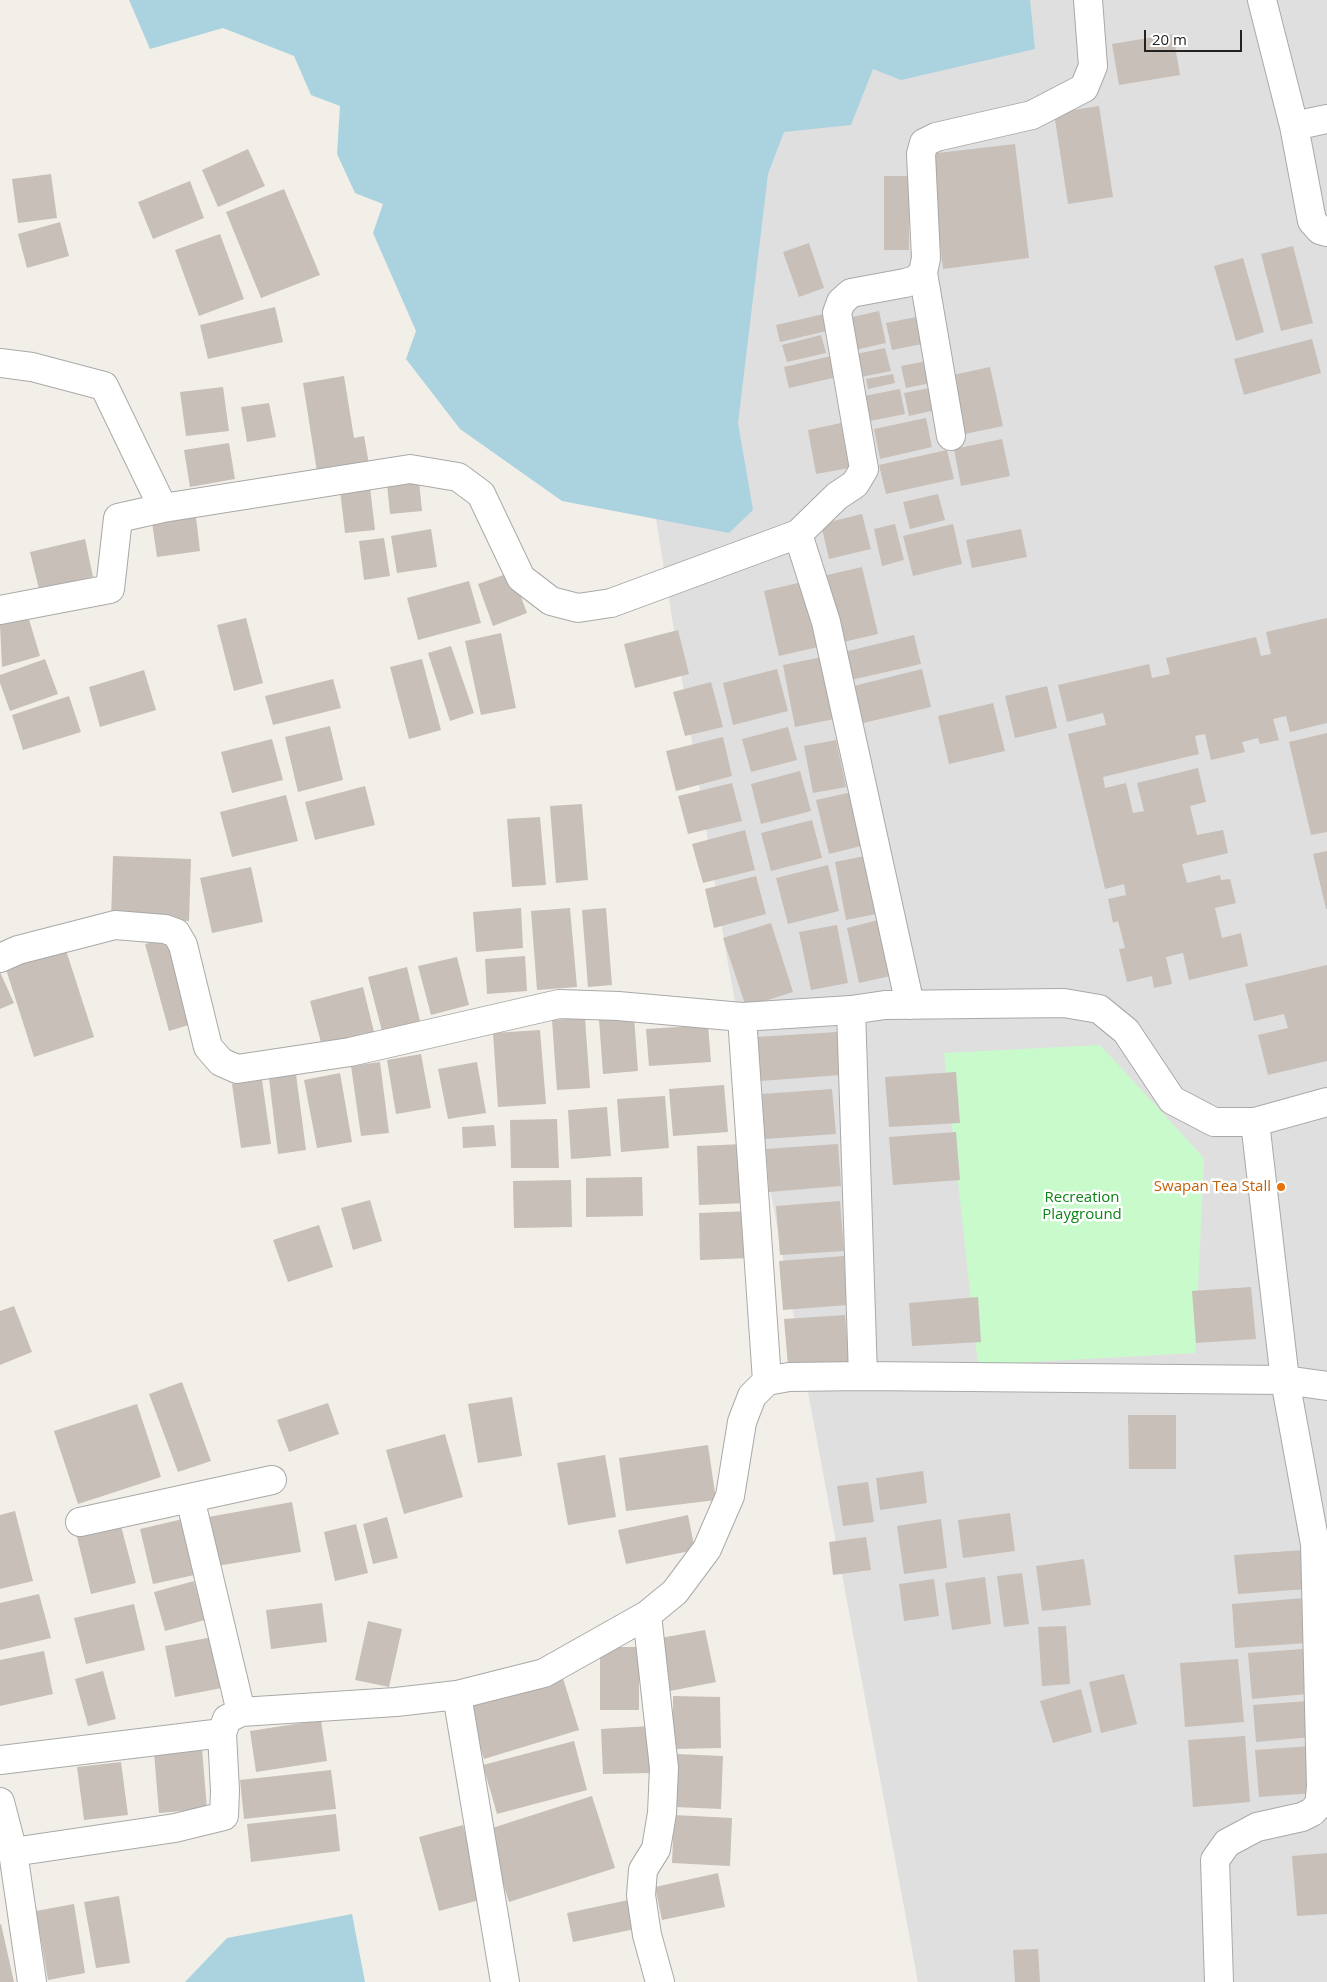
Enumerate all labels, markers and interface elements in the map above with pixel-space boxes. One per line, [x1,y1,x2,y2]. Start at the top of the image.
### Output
scale bar [1147,20,1244,52]
text: 20 m [1152,29,1187,49]
place label: Swapan Tea Stall [1154,1178,1271,1196]
marker: Swapan Tea Stall [1275,1181,1287,1193]
park label: Recreation Playground [1042,1189,1122,1224]

